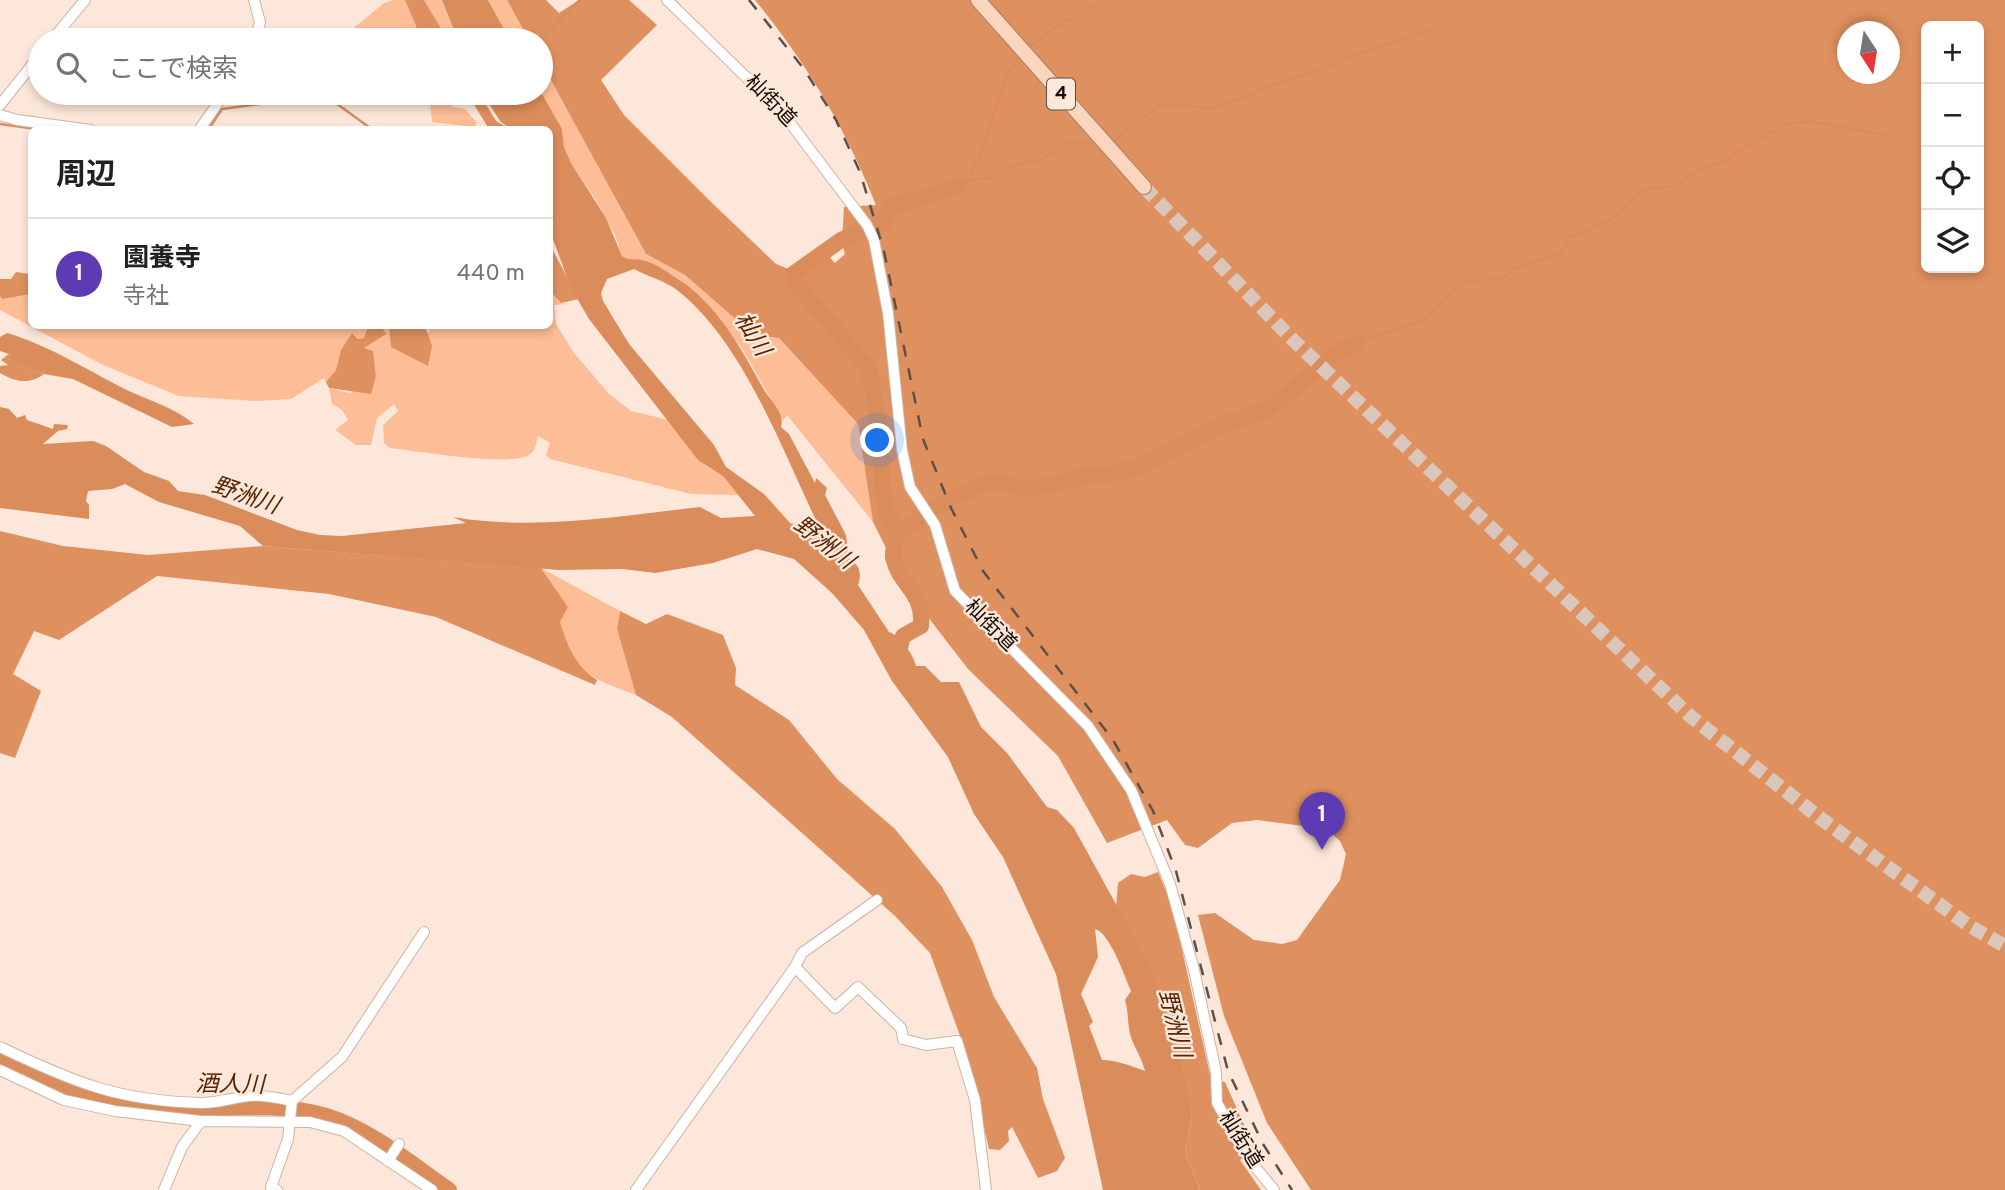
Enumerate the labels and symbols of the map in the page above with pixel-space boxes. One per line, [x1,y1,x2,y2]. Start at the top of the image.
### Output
north arrow [1837,21,1900,84]
street label: 杣街道 [738,69,802,133]
road number: 4 [1047,78,1075,110]
water label: 杣川 [727,308,777,365]
your location [860,423,894,457]
water label: 野洲川 [208,472,285,523]
water label: 野洲川 [787,511,861,579]
street label: 杣街道 [958,594,1022,658]
pin: 1 [1299,792,1345,850]
water label: 野洲川 [1151,987,1196,1064]
water label: 酒人川 [195,1071,268,1101]
street label: 杣街道 [1212,1106,1268,1174]

